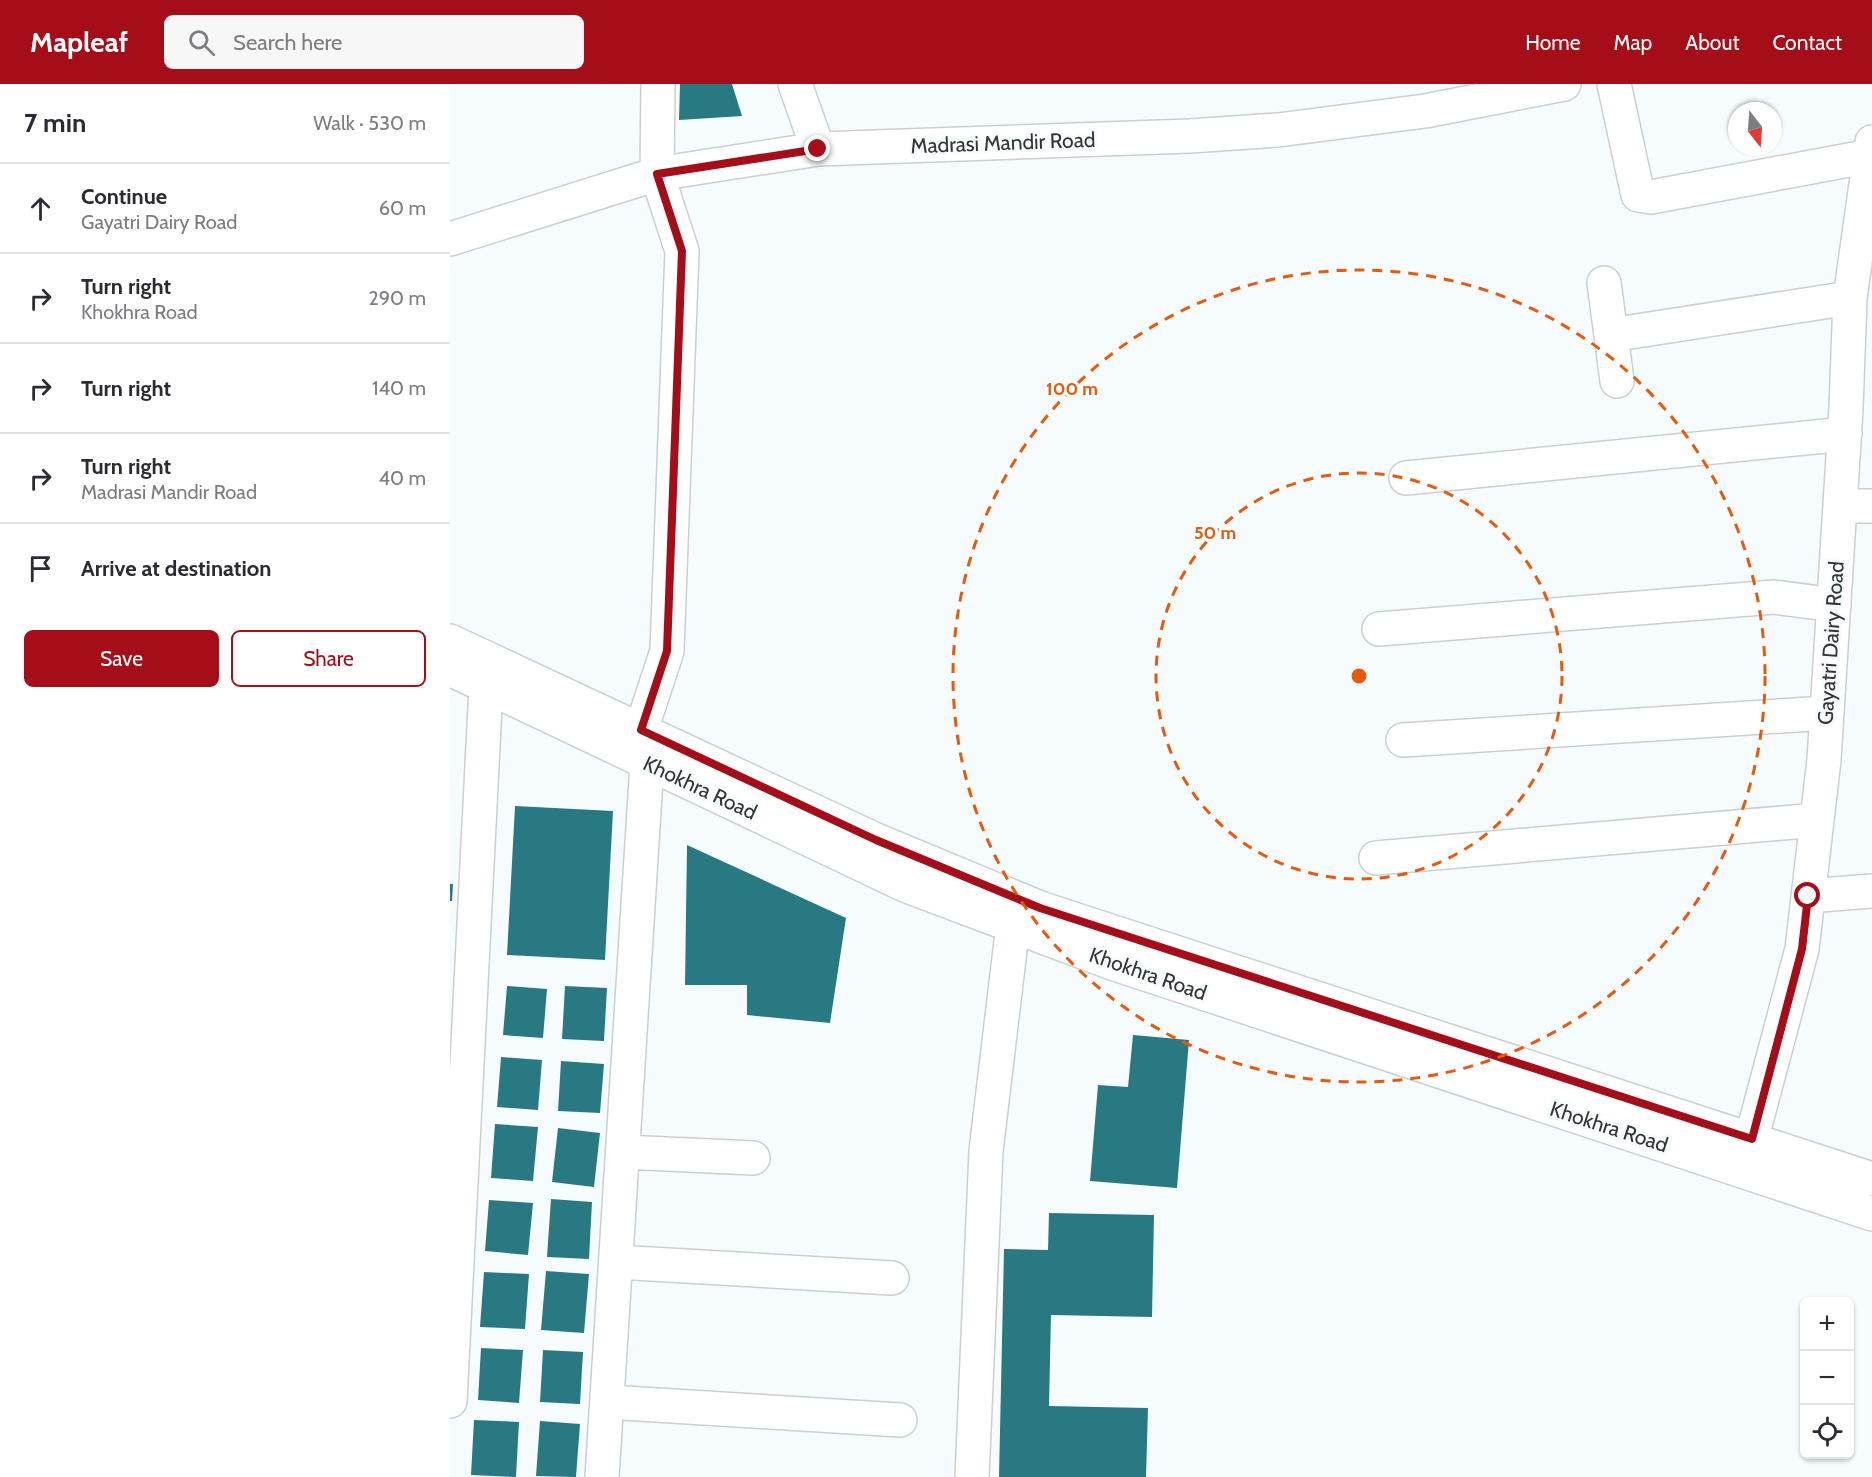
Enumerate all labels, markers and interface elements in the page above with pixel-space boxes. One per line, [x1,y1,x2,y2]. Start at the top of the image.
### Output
search box [164,15,584,69]
text: Mapleaf [30,25,128,59]
icon: search [185,26,218,59]
text: Search here [233,29,342,56]
text: Home [1525,30,1581,55]
text: Map [1614,30,1652,55]
text: About [1685,30,1739,55]
text: Contact [1772,30,1842,55]
north arrow [1728,102,1782,156]
text: 7 min [24,107,86,139]
text: Walk · 530 m [313,111,426,135]
street label: Madrasi Mandir Road [910,127,1096,158]
route end [804,135,830,161]
text: Continue [81,183,167,210]
icon: ahead [24,192,57,225]
text: 60 m [379,196,426,220]
text: Gayatri Dairy Road [81,210,237,234]
text: Turn right [81,273,171,300]
icon: right [24,282,57,315]
text: 290 m [368,286,426,310]
text: Khokhra Road [81,300,198,324]
icon: right [24,372,57,405]
text: Turn right [81,375,171,402]
text: 140 m [372,376,426,400]
text: 100 m [1046,378,1098,400]
text: Turn right [81,453,171,480]
icon: right [24,462,57,495]
text: 40 m [378,466,426,490]
text: Madrasi Mandir Road [81,480,257,504]
text: 50 m [1194,522,1236,544]
icon: arrive [24,552,57,585]
text: Arrive at destination [81,555,271,582]
street label: Gayatri Dairy Road [1812,560,1849,726]
button: Save [24,630,219,687]
button: Share [231,630,426,687]
centre of rings [1349,666,1369,686]
street label: Khokhra Road [639,750,761,825]
route start [1794,882,1820,908]
street label: Khokhra Road [1086,942,1210,1005]
street label: Khokhra Road [1547,1096,1671,1157]
map controls [1800,1297,1854,1459]
button: + [1800,1297,1854,1351]
button: − [1800,1351,1854,1405]
button: locate [1800,1405,1854,1459]

